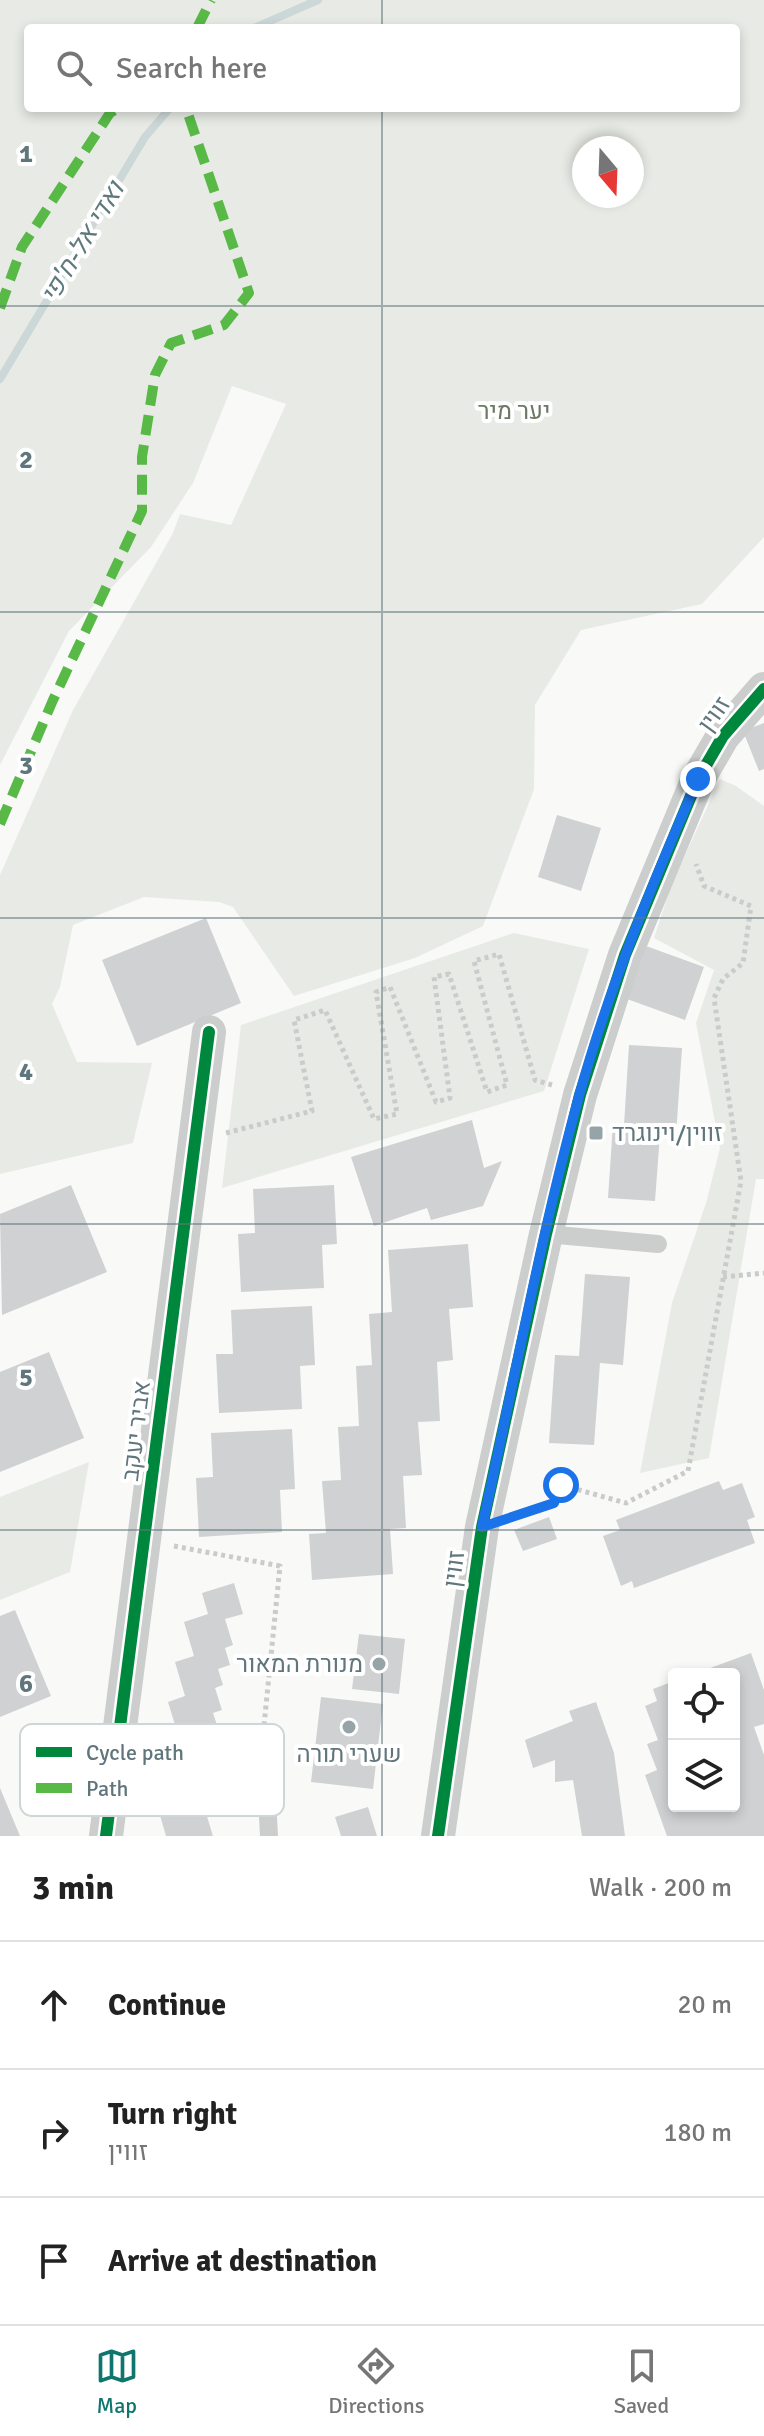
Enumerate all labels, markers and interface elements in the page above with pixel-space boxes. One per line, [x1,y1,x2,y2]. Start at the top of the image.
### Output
search box [24,24,740,112]
icon: search [52,46,96,90]
text: Search here [116,50,267,87]
north arrow [572,136,644,208]
text: 1 [19,138,33,170]
water label: ואדי אל-ח'פי [34,174,133,309]
park label: יער מיר [478,396,550,426]
text: 2 [19,444,33,476]
street label: זווין [691,690,737,738]
text: 3 [19,750,33,782]
route end [680,761,716,797]
text: 4 [19,1056,33,1088]
place label: זווין/וינוגרד [612,1118,723,1148]
marker: זווין/וינוגרד [587,1124,605,1142]
text: 5 [19,1362,33,1394]
street label: אביר יעקב [115,1379,157,1483]
route start [543,1467,579,1503]
street label: זווין [437,1549,471,1589]
place label: מנורת המאור [236,1649,363,1679]
marker: מנורת המאור [370,1655,388,1673]
text: 6 [19,1668,33,1700]
map controls [668,1668,740,1812]
button: locate [668,1668,740,1740]
marker: שערי תורה [340,1718,358,1736]
legend [20,1724,284,1816]
text: Cycle path [86,1739,184,1766]
place label: שערי תורה [296,1739,402,1769]
button: layers [668,1740,740,1812]
text: Path [86,1775,129,1802]
text: 3 min [32,1867,114,1909]
text: Walk · 200 m [589,1872,732,1904]
icon: ahead [32,1983,76,2027]
text: Continue [108,1987,226,2024]
text: 20 m [677,1989,732,2021]
text: Turn right [108,2096,237,2133]
icon: right [32,2111,76,2155]
text: 180 m [663,2117,732,2149]
text: זווין [108,2136,148,2168]
icon: arrive [32,2239,76,2283]
text: Arrive at destination [108,2243,377,2280]
tab: Map [95,2344,139,2419]
tab: Directions [328,2344,424,2419]
tab: Saved [614,2344,669,2419]

